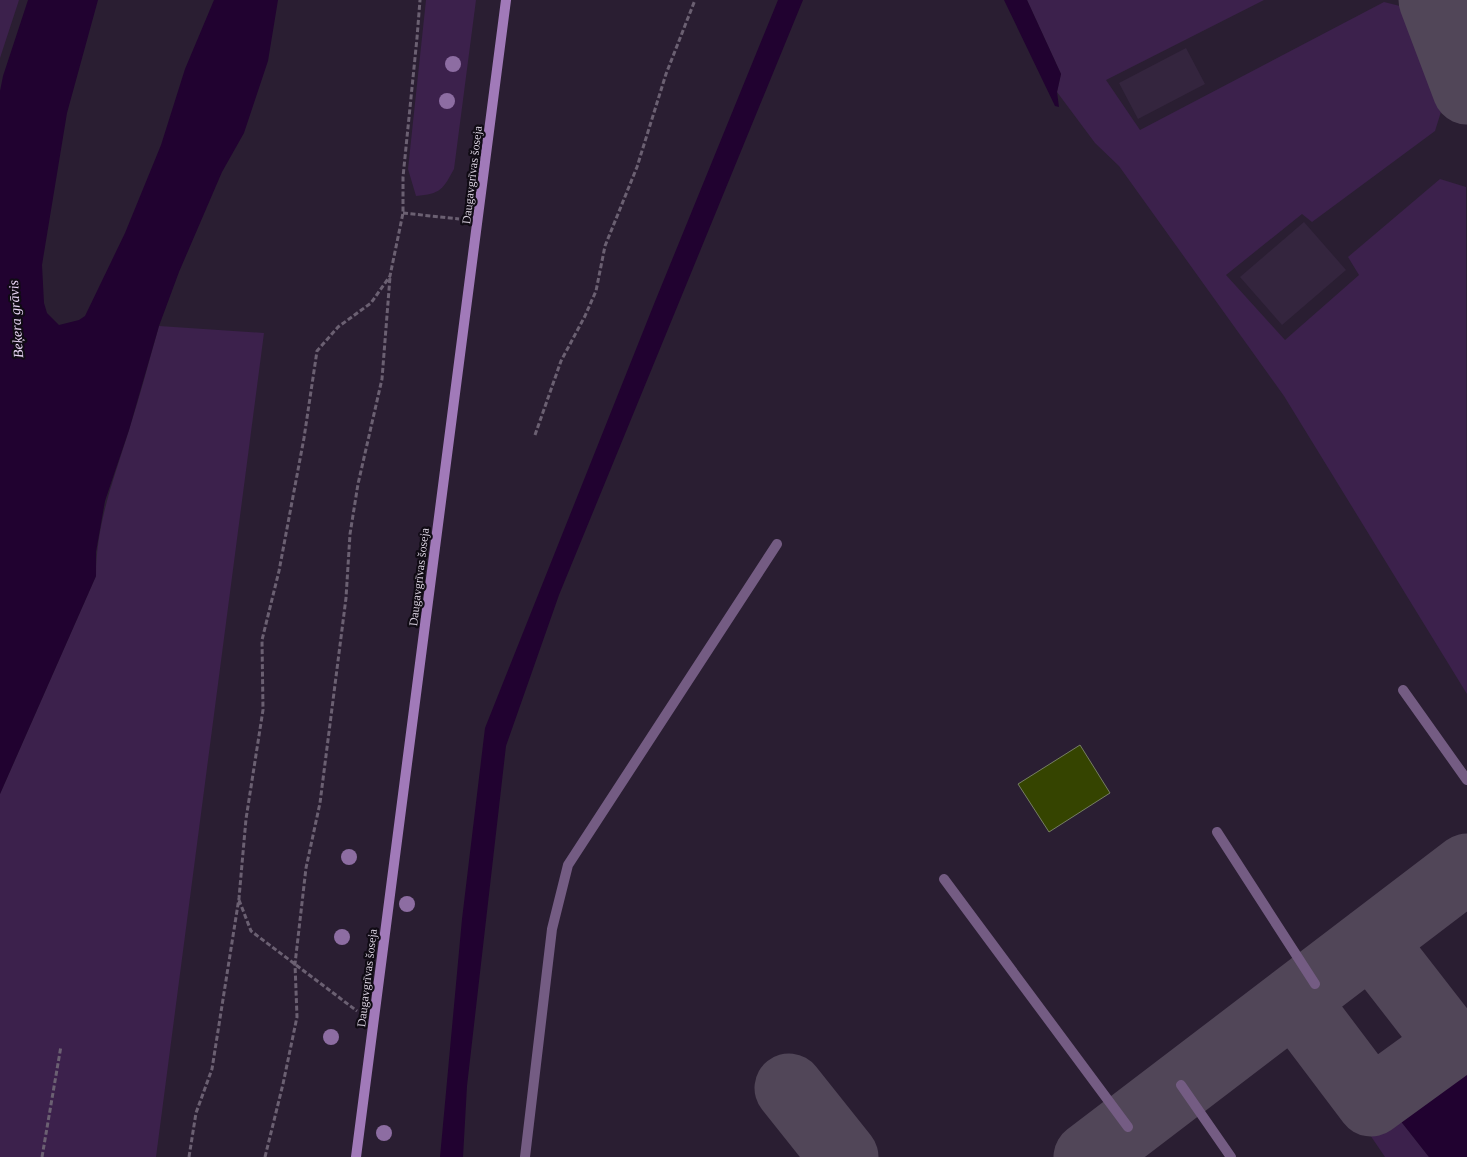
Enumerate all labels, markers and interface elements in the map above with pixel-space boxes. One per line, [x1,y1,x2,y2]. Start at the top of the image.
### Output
street label: Daugavgrīvas šoseja [459,124,485,225]
water label: Beķera grāvis [6,279,27,359]
street label: Daugavgrīvas šoseja [406,526,432,627]
street label: Daugavgrīvas šoseja [354,927,380,1028]

